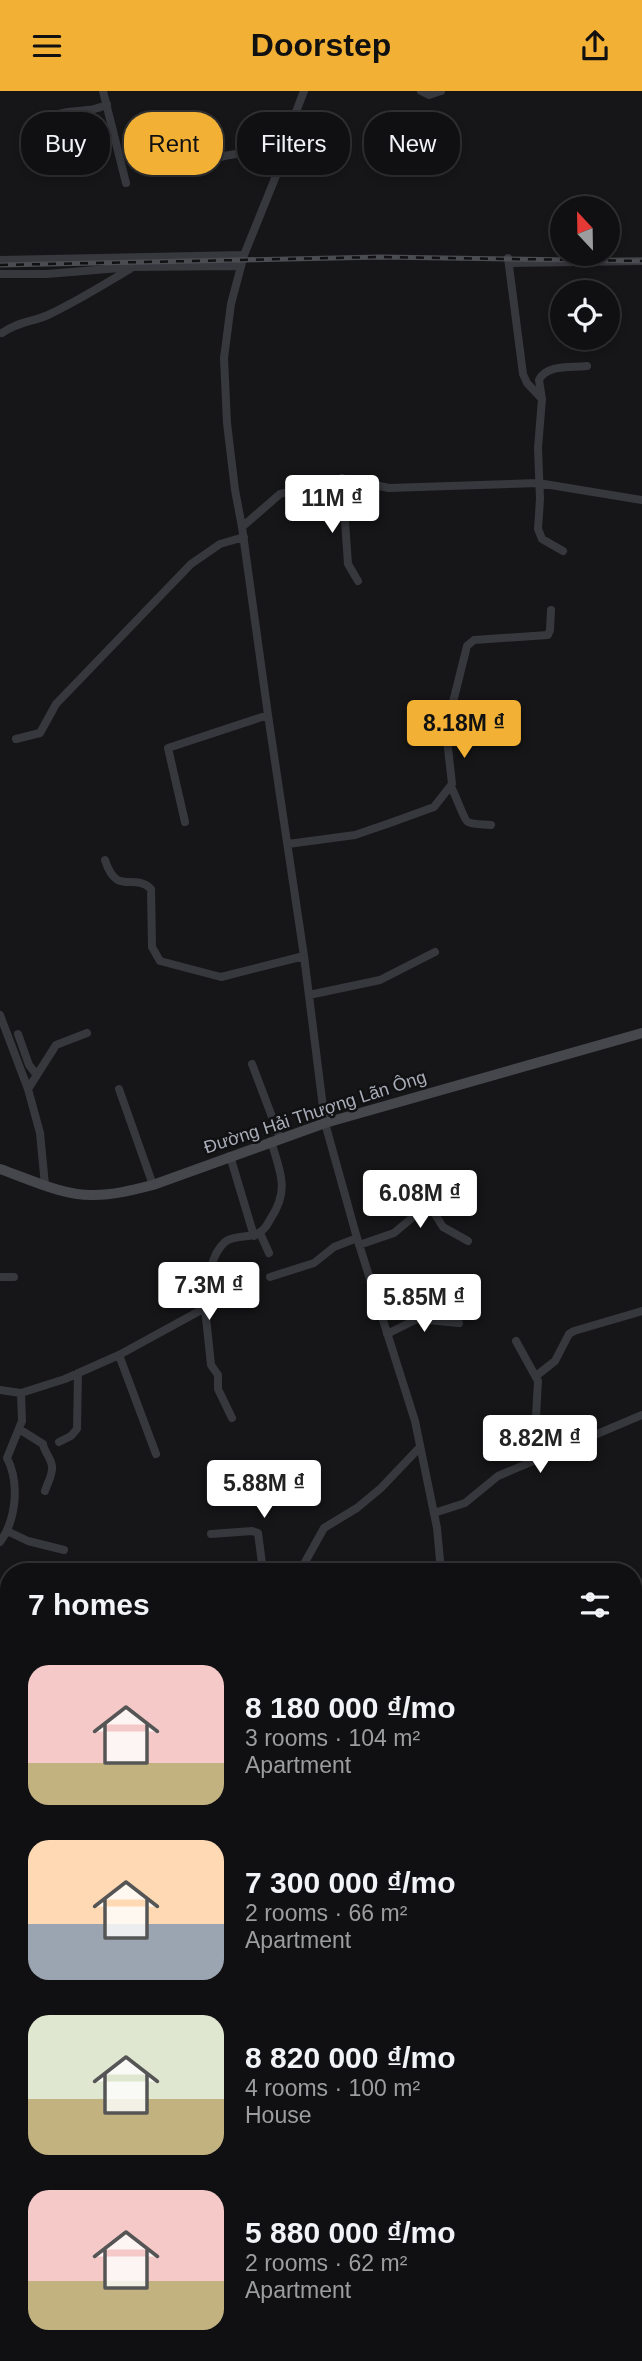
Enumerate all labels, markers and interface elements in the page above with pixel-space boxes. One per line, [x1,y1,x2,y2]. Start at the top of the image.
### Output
icon: menu [28,27,66,65]
text: Doorstep [251,27,391,63]
icon: share [576,27,614,65]
chip: Buy [21,112,110,175]
chip: Rent [124,112,223,175]
chip: Filters [237,112,350,175]
chip: New [364,112,460,175]
north arrow [550,196,620,266]
map controls [550,196,620,350]
button: locate [550,280,620,350]
pin: 11M ₫ [283,475,381,535]
text: 11M ₫ [301,485,363,511]
pin: 8.18M ₫ [399,701,529,760]
text: 8.18M ₫ [423,710,505,736]
street label: Đường Hải Thượng Lãn Ông [201,1066,429,1157]
pin: 6.08M ₫ [355,1171,485,1230]
text: 6.08M ₫ [379,1180,461,1206]
pin: 7.3M ₫ [152,1263,266,1322]
text: 7.3M ₫ [174,1272,244,1298]
pin: 5.85M ₫ [359,1275,489,1334]
text: 5.85M ₫ [383,1284,465,1310]
pin: 8.82M ₫ [475,1415,605,1475]
text: 8.82M ₫ [499,1425,581,1451]
pin: 5.88M ₫ [199,1461,329,1520]
text: 5.88M ₫ [223,1470,305,1496]
icon: filters [576,1586,614,1624]
text: 7 homes [28,1588,150,1621]
text: 8 180 000 ₫/mo [245,1691,456,1724]
icon: home [84,1693,168,1777]
text: 3 rooms · 104 m² [245,1725,420,1751]
text: Apartment [245,1752,351,1778]
text: 7 300 000 ₫/mo [245,1866,456,1899]
icon: home [84,1868,168,1952]
text: 2 rooms · 66 m² [245,1900,407,1926]
text: Apartment [245,1927,351,1953]
text: 8 820 000 ₫/mo [245,2041,456,2074]
icon: home [84,2043,168,2127]
text: 4 rooms · 100 m² [245,2075,420,2101]
text: House [245,2102,311,2128]
text: 5 880 000 ₫/mo [245,2216,456,2249]
icon: home [84,2218,168,2302]
text: 2 rooms · 62 m² [245,2250,407,2276]
text: Apartment [245,2277,351,2303]

